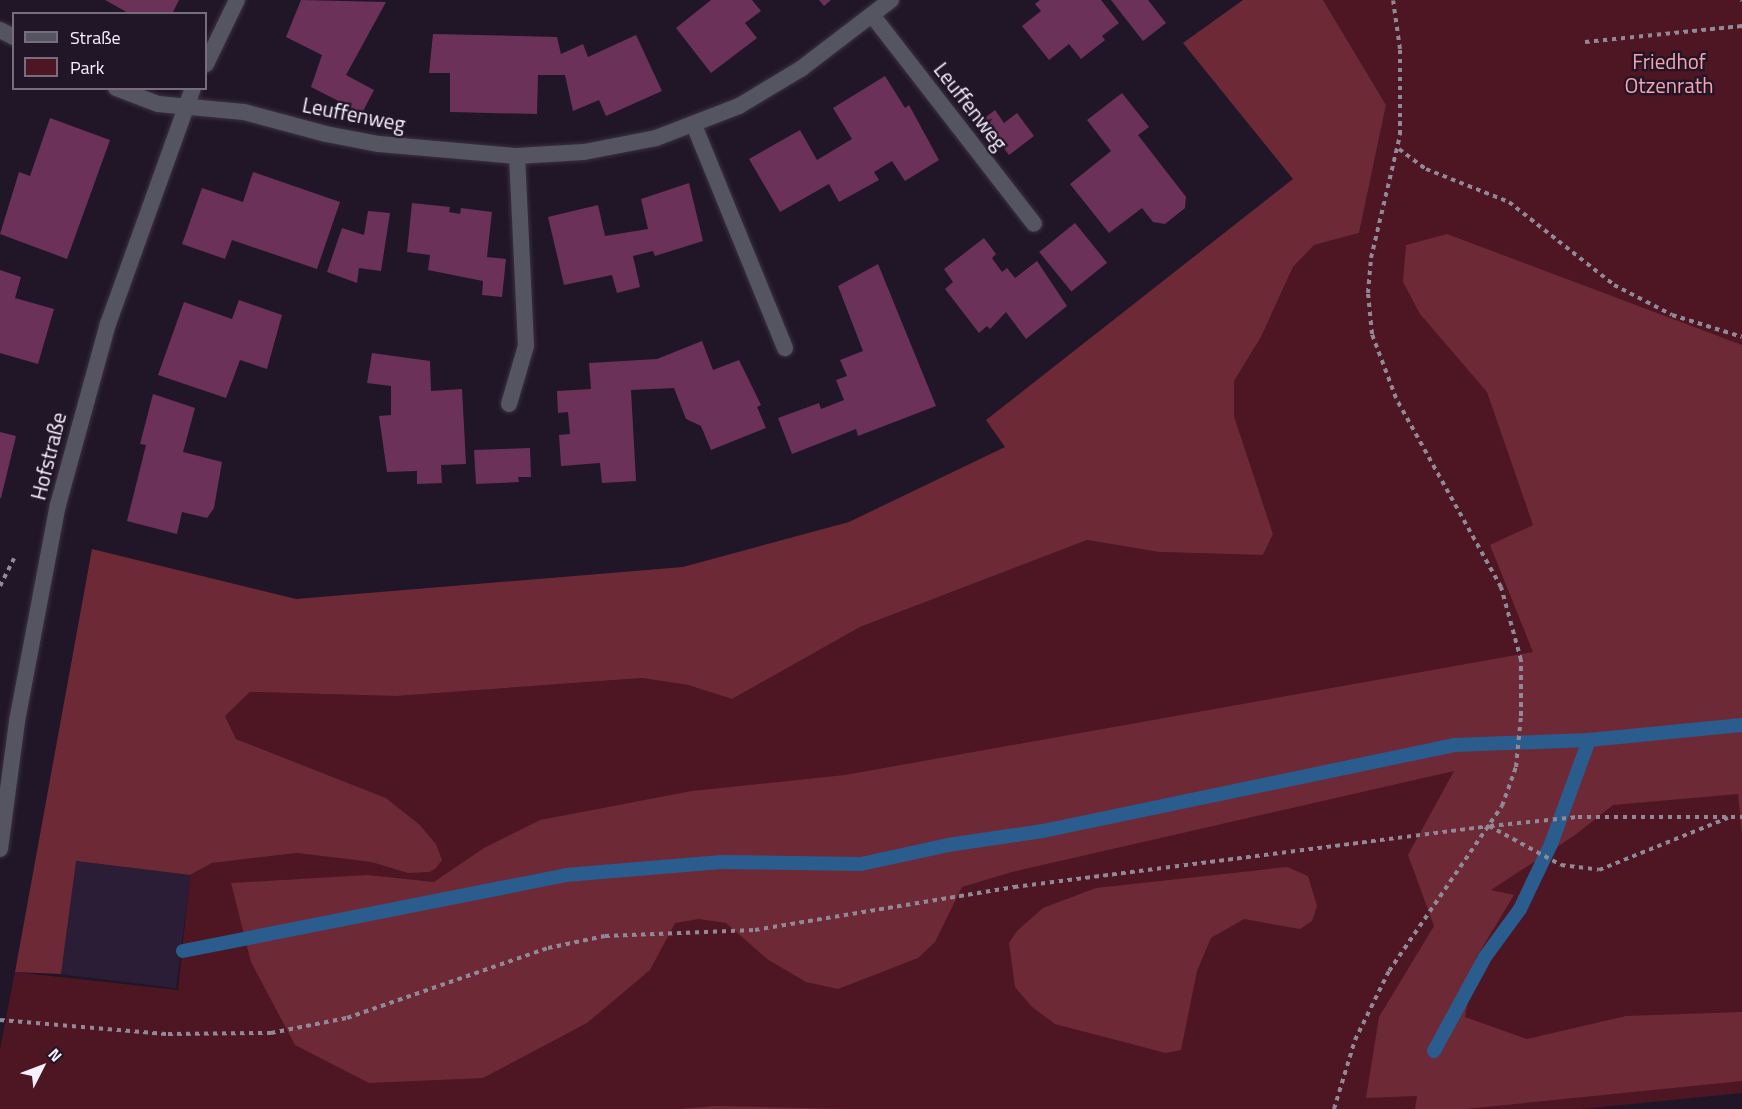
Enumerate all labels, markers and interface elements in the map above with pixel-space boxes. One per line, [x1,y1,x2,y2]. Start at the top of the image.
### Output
legend [12,12,207,90]
text: Straße [70,24,121,51]
park label: Friedhof Otzenrath [1624,48,1714,98]
text: Park [70,54,104,81]
street label: Leuffenweg [929,57,1013,155]
street label: Leuffenweg [300,92,408,136]
street label: Hofstraße [25,409,71,503]
north arrow [12,1037,72,1097]
text: N [43,1043,68,1067]

